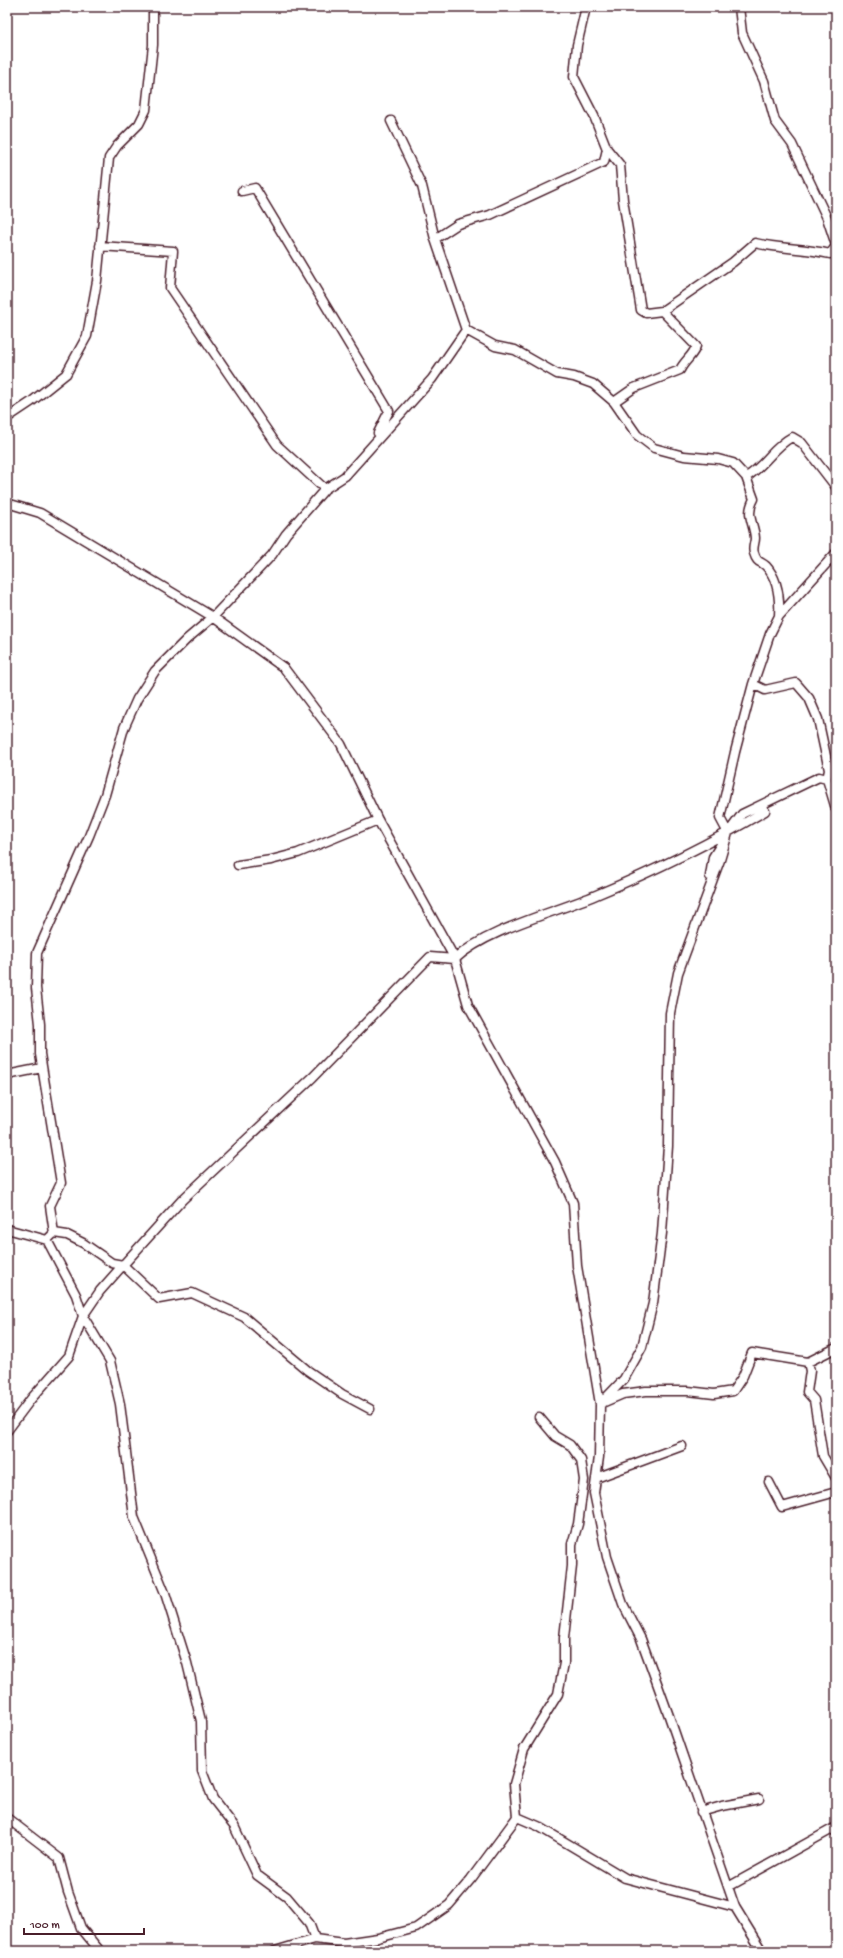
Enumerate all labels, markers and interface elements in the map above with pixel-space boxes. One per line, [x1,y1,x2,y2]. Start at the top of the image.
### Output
scale bar [24,1910,144,1936]
text: 100 m [29,1919,60,1933]

